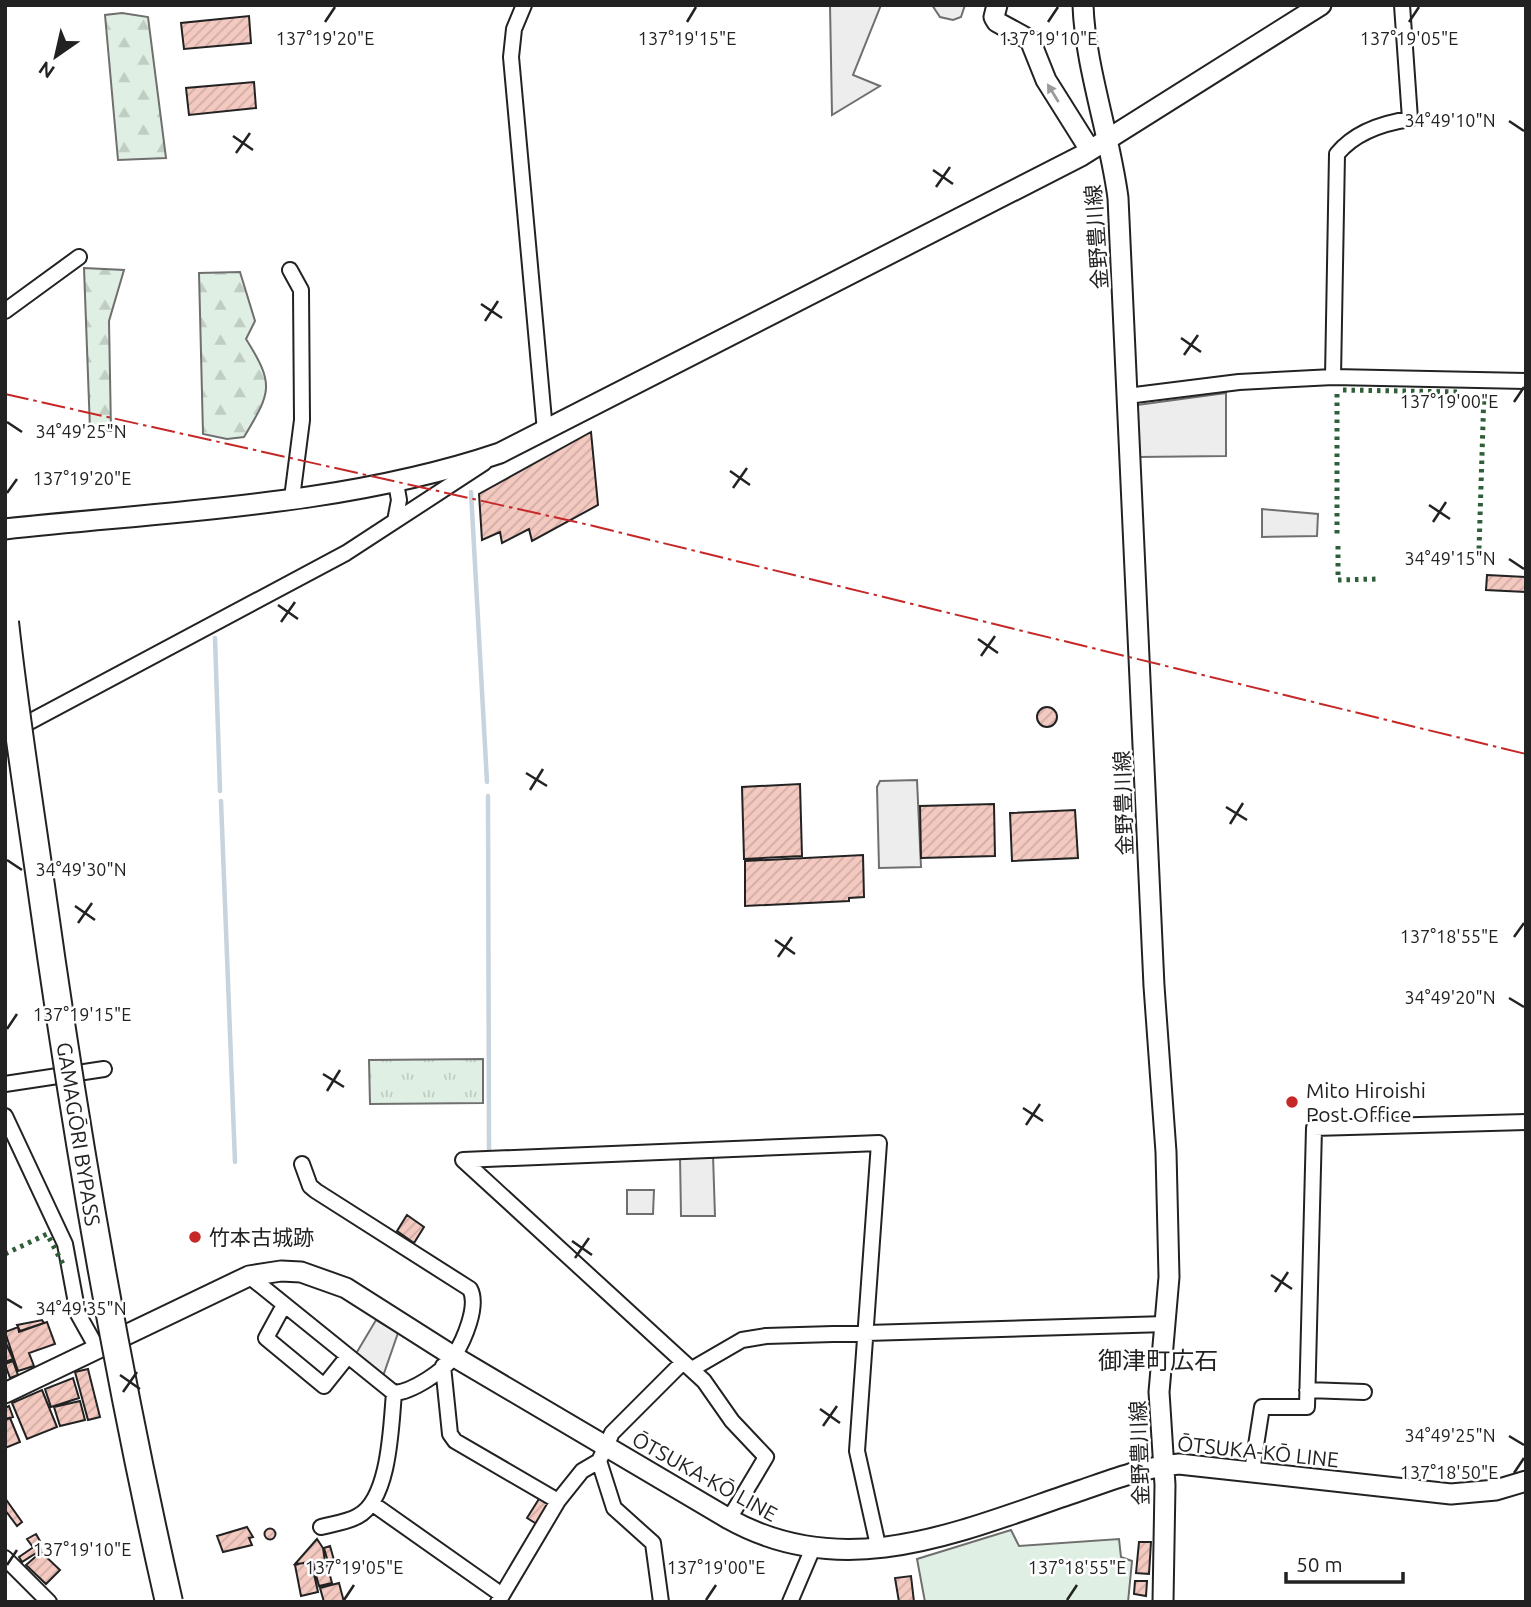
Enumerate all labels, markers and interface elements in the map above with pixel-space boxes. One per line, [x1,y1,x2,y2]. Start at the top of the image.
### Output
north arrow [21,21,91,91]
text: 137°19'20"E [276,28,374,48]
text: 137°19'15"E [638,28,736,48]
text: 137°19'10"E [999,28,1097,48]
text: 137°19'05"E [1360,28,1458,48]
text: N [34,57,59,83]
one-way arrow [1047,83,1060,102]
text: 34°49'10"N [1404,110,1496,130]
street label: 金野豊川線 [1080,184,1112,290]
text: 137°19'00"E [1400,391,1498,411]
text: 34°49'25"N [35,421,127,441]
text: 137°19'20"E [33,468,131,488]
text: 34°49'15"N [1404,548,1496,568]
street label: 金野豊川線 [1109,750,1137,856]
text: 34°49'30"N [35,859,127,879]
text: 137°18'55"E [1400,926,1498,946]
text: 34°49'20"N [1404,987,1496,1007]
text: 137°19'15"E [33,1004,131,1024]
street label: GAMAGŌRI BYPASS [53,1040,105,1228]
place label: Mito Hiroishi Post Office [1306,1078,1426,1126]
marker: Mito Hiroishi Post Office [1284,1094,1300,1110]
place label: 竹本古城跡 [209,1225,314,1249]
marker: 竹本古城跡 [187,1229,203,1245]
text: 34°49'35"N [35,1298,127,1318]
district label: 御津町広石 [1098,1347,1218,1374]
street label: 金野豊川線 [1125,1400,1153,1506]
text: 34°49'25"N [1404,1425,1496,1445]
street label: ŌTSUKA-KŌ LINE [628,1426,782,1526]
street label: ŌTSUKA-KŌ LINE [1176,1431,1340,1471]
text: 137°18'50"E [1400,1462,1498,1482]
text: 137°19'10"E [33,1539,131,1559]
scale bar [1286,1540,1403,1584]
text: 50 m [1296,1552,1343,1576]
text: 137°19'05"E [305,1557,403,1577]
text: 137°19'00"E [667,1557,765,1577]
text: 137°18'55"E [1028,1557,1126,1577]

